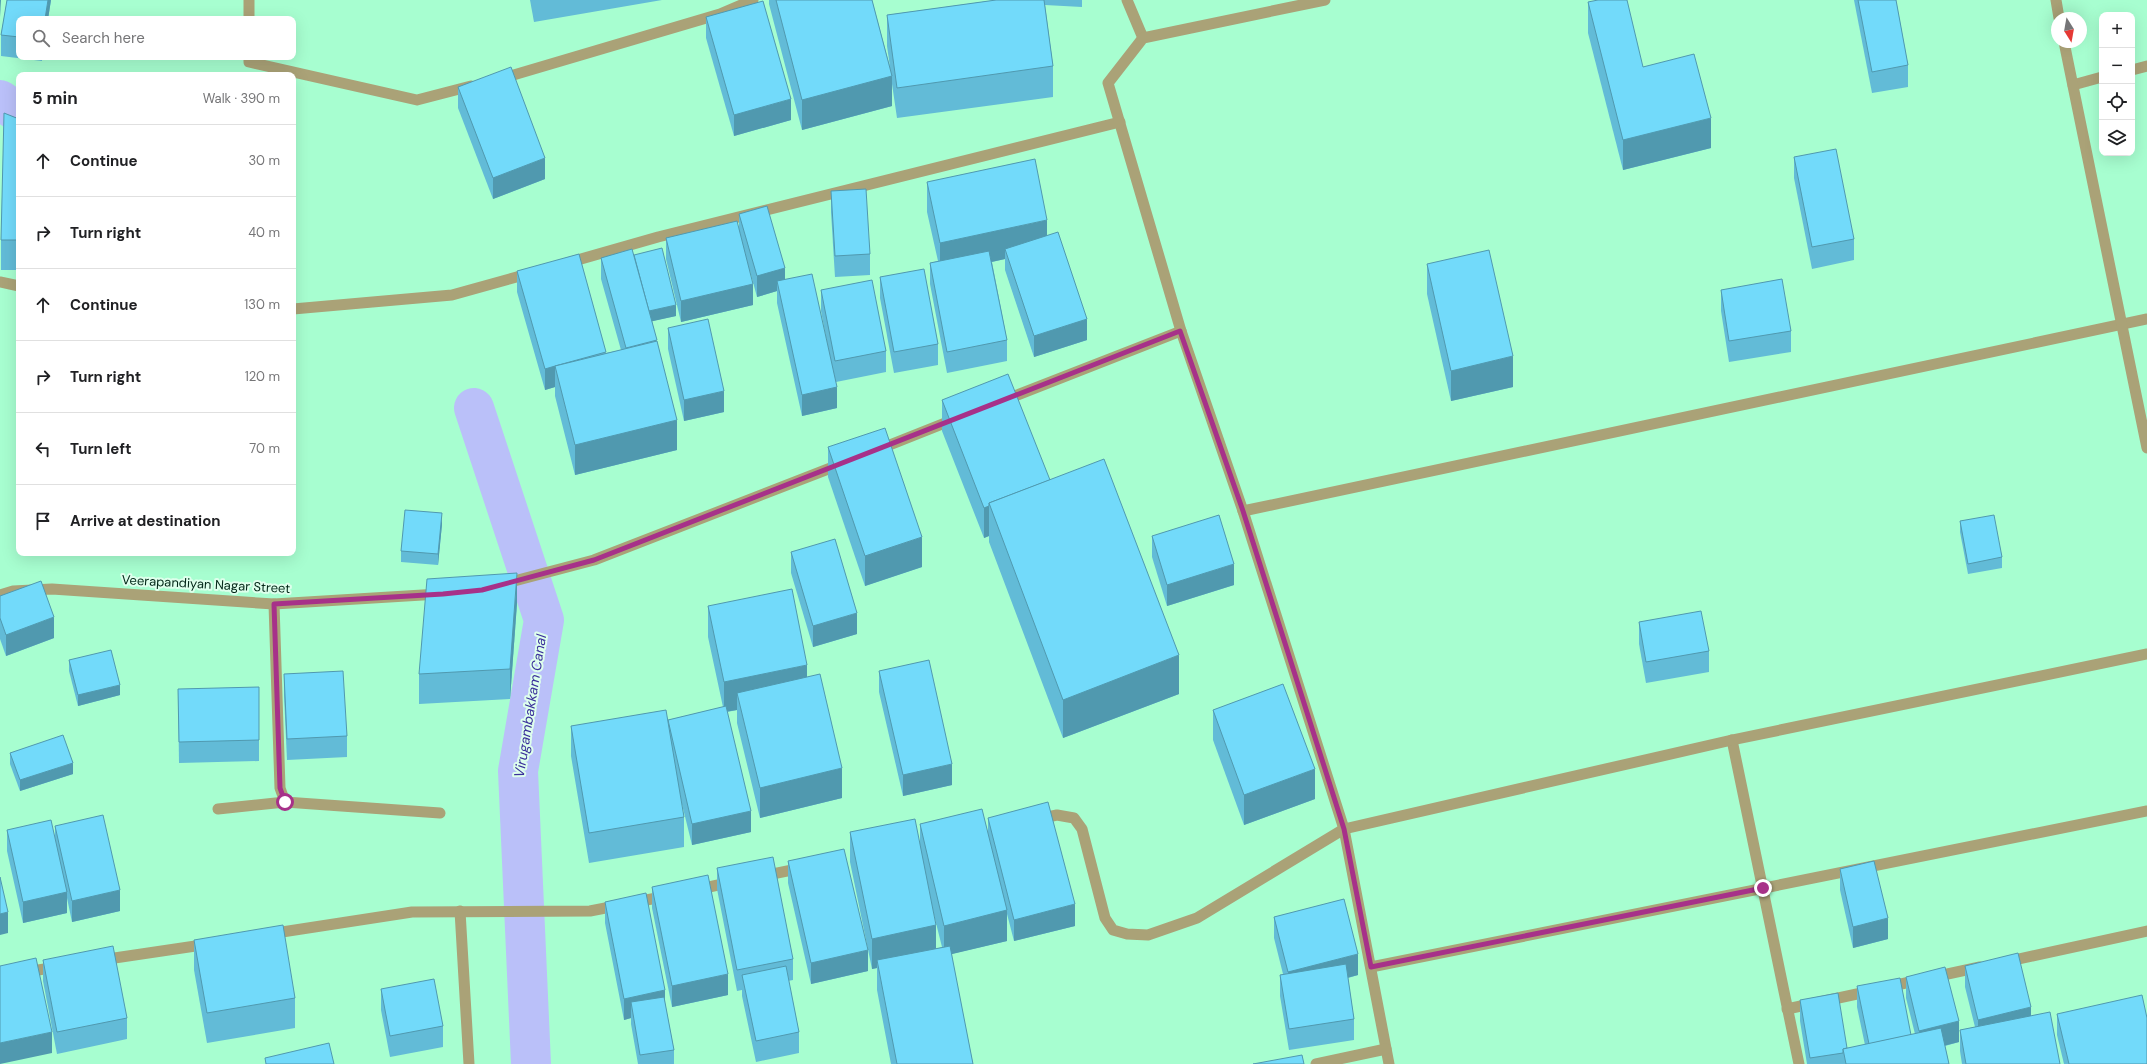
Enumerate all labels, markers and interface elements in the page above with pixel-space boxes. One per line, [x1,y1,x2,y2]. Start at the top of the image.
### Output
north arrow [2051,12,2087,48]
map controls [2099,12,2135,156]
button: + [2099,12,2135,48]
search box [16,16,296,60]
icon: search [30,27,52,49]
text: Search here [62,28,145,48]
button: − [2099,48,2135,84]
button: locate [2099,84,2135,120]
text: 5 min [32,87,78,109]
text: Walk · 390 m [203,90,280,107]
button: layers [2099,120,2135,156]
icon: ahead [32,150,54,172]
text: Continue [70,151,138,171]
text: 30 m [248,152,280,169]
icon: right [32,222,54,244]
text: Turn right [70,223,141,243]
text: 40 m [248,224,280,241]
icon: ahead [32,294,54,316]
text: Continue [70,295,138,315]
text: 130 m [244,296,280,313]
icon: right [32,366,54,388]
text: Turn right [70,367,141,387]
text: 120 m [245,368,280,385]
icon: left [32,438,54,460]
text: Turn left [70,439,131,459]
text: 70 m [249,440,280,457]
icon: arrive [32,510,54,532]
text: Arrive at destination [70,511,221,531]
street label: Veerapandiyan Nagar Street [121,571,291,597]
water label: Virugambakkam Canal [510,632,550,779]
route start [276,793,294,811]
route end [1754,879,1772,897]

